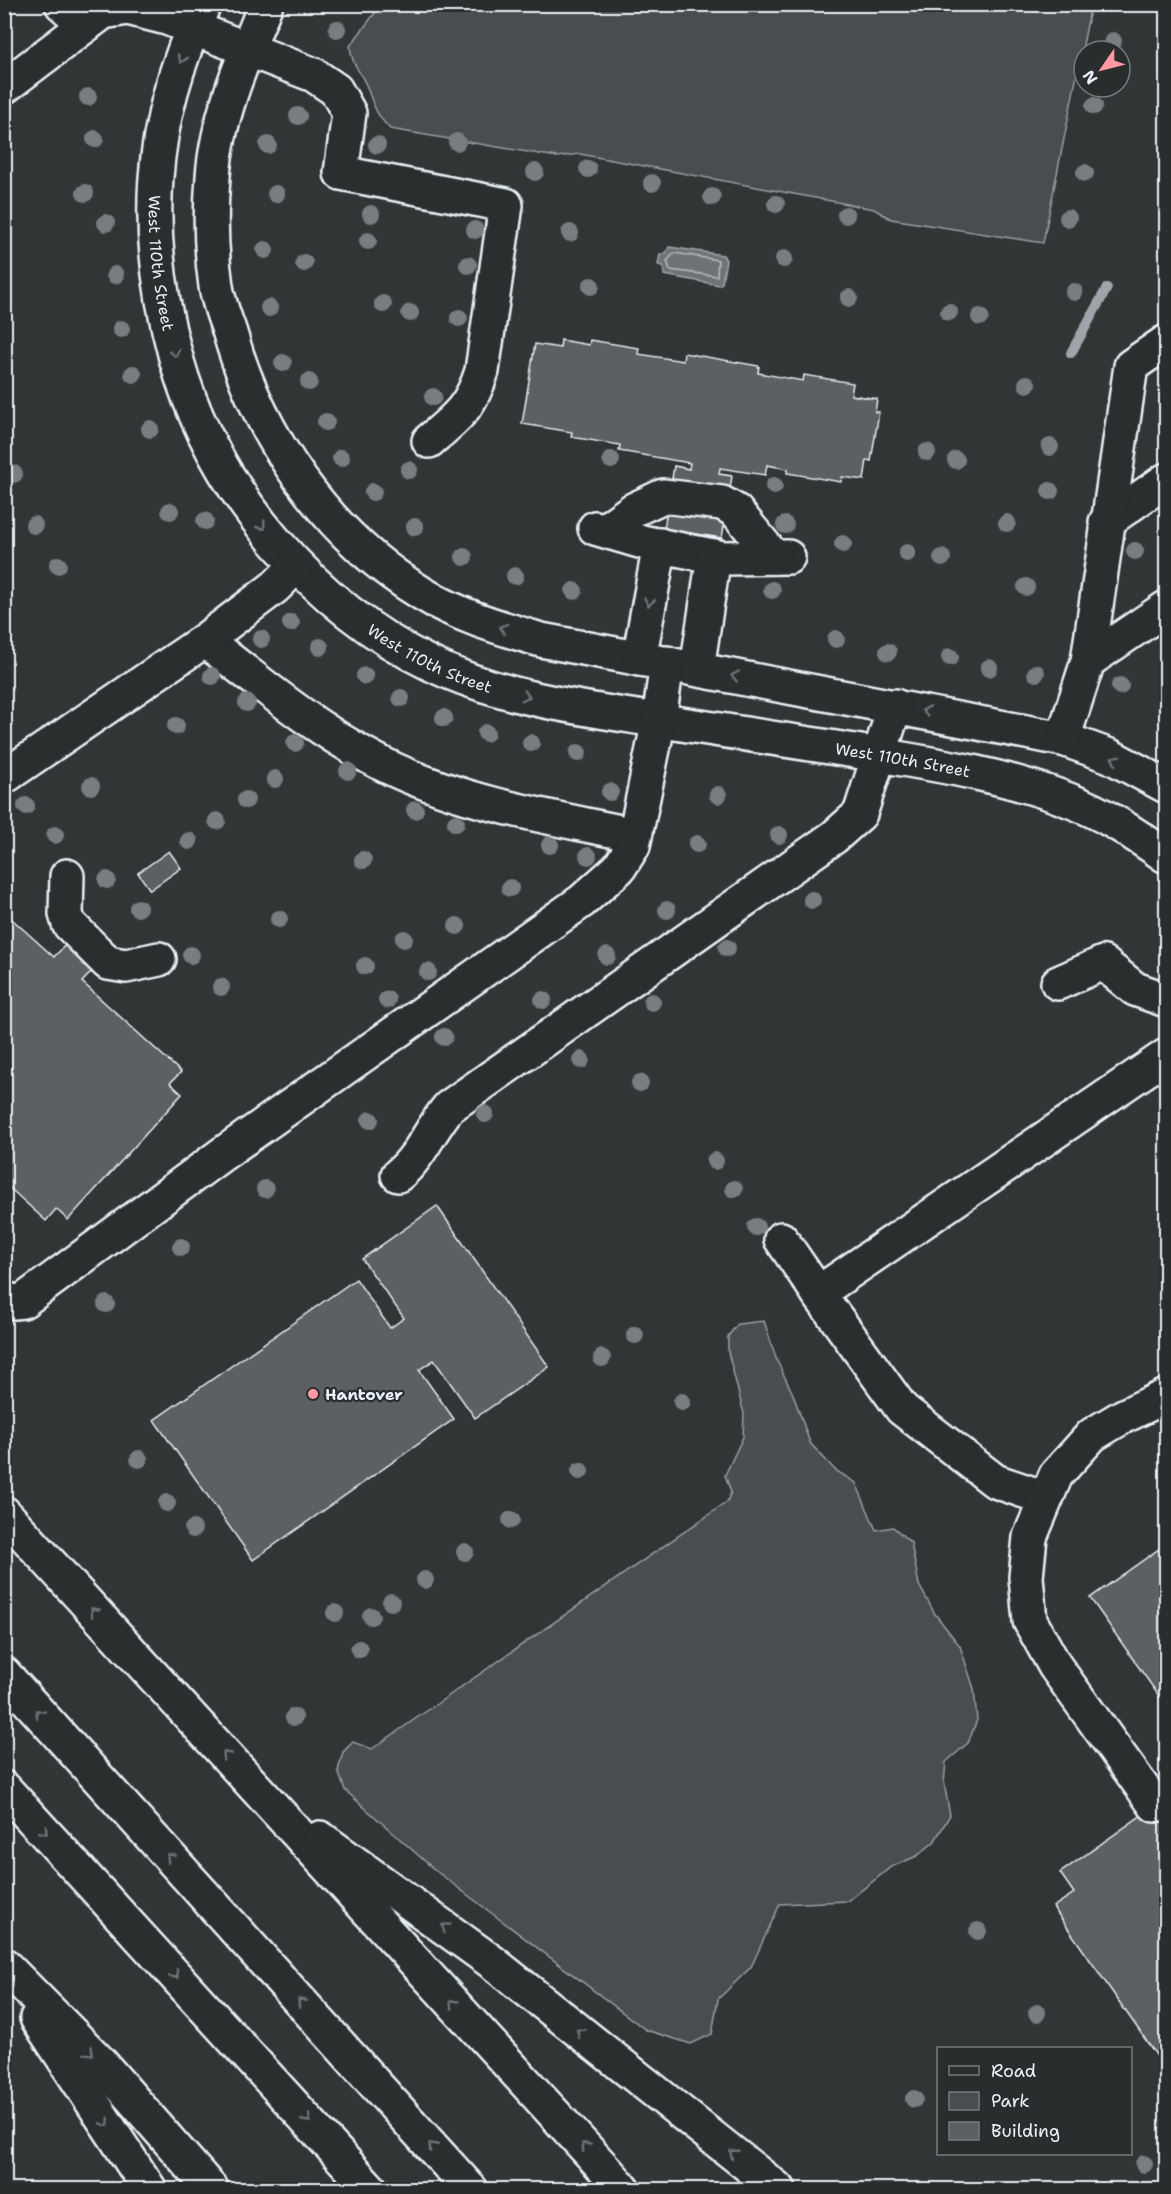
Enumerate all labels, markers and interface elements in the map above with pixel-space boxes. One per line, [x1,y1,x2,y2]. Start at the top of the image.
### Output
north arrow [1072,39,1132,99]
one-way arrow [177,53,190,64]
text: N [1078,66,1102,89]
street label: West 110th Street [144,195,179,333]
one-way arrow [168,347,180,358]
one-way arrow [255,519,266,530]
one-way arrow [643,597,656,607]
street label: West 110th Street [363,619,495,698]
one-way arrow [498,623,509,636]
one-way arrow [730,670,740,683]
one-way arrow [521,689,531,702]
one-way arrow [922,706,931,718]
street label: West 110th Street [834,738,972,782]
one-way arrow [1110,754,1121,766]
place label: Hantover [325,1384,403,1405]
marker: Hantover [306,1387,320,1401]
one-way arrow [90,1607,101,1618]
one-way arrow [36,1709,47,1720]
one-way arrow [222,1751,233,1762]
one-way arrow [37,1824,48,1835]
one-way arrow [166,1853,177,1864]
one-way arrow [440,1924,451,1935]
one-way arrow [168,1968,179,1979]
one-way arrow [297,1998,308,2008]
one-way arrow [449,1999,460,2009]
one-way arrow [576,2028,587,2039]
one-way arrow [83,2045,94,2055]
legend [937,2047,1132,2155]
text: Road [991,2059,1036,2083]
text: Park [991,2089,1030,2113]
one-way arrow [300,2112,311,2123]
one-way arrow [99,2116,110,2127]
text: Building [991,2119,1060,2143]
one-way arrow [428,2142,439,2153]
one-way arrow [581,2143,592,2153]
one-way arrow [729,2150,740,2161]

